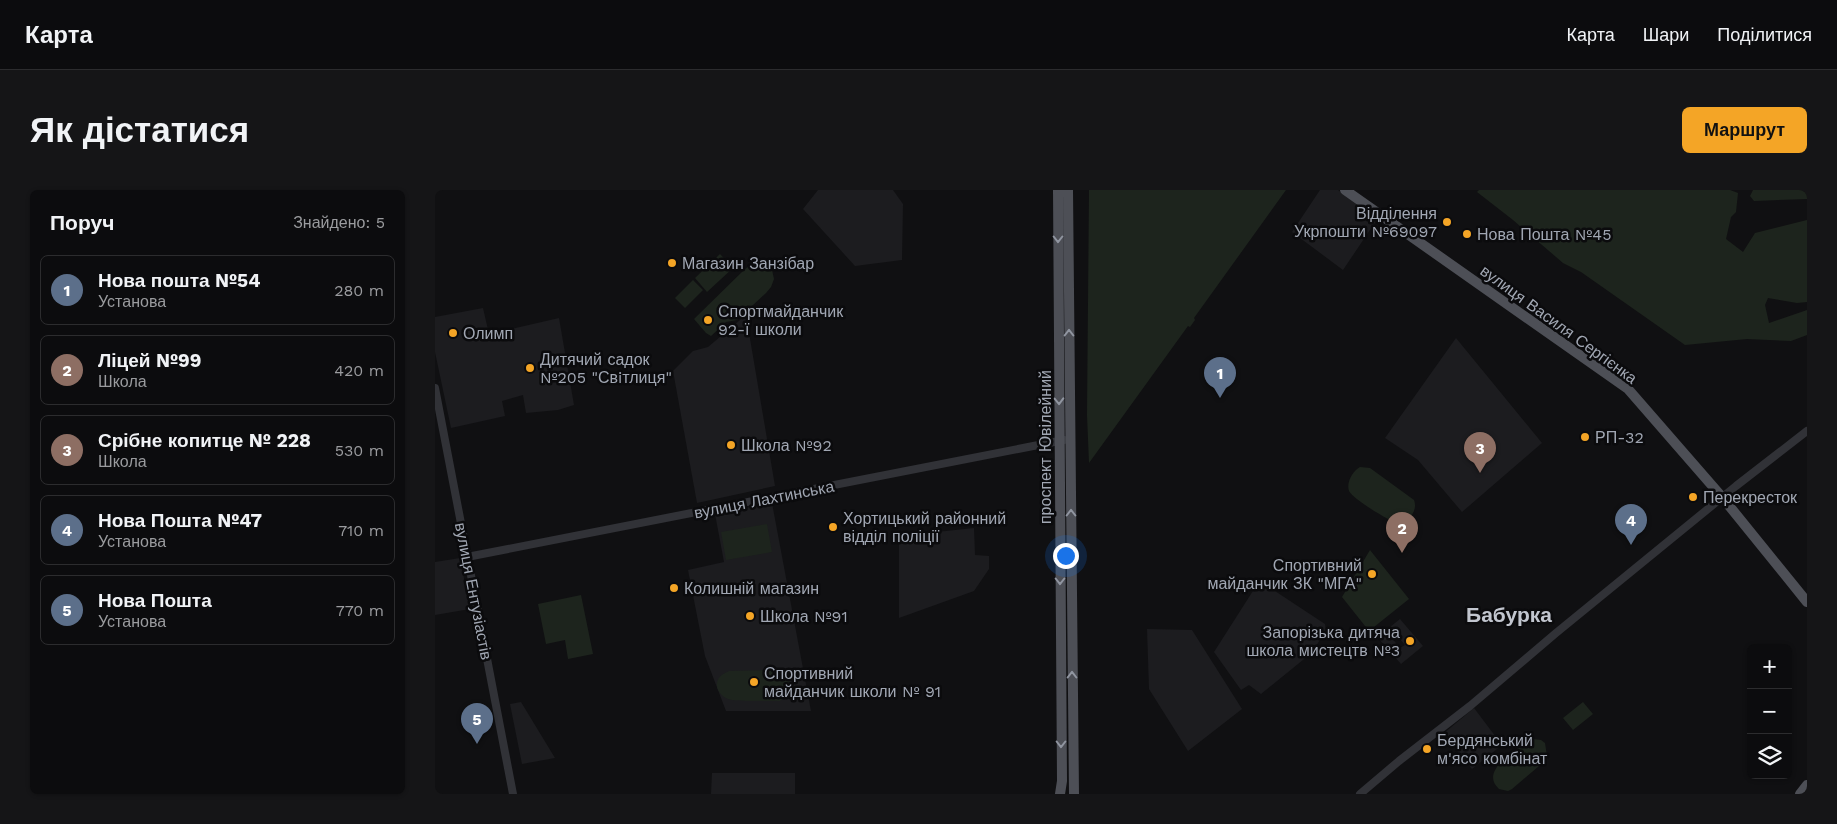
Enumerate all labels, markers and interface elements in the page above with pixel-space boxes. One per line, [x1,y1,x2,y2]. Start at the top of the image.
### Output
text: Карта [25,21,93,49]
text: Карта [1567,24,1615,45]
text: Шари [1643,24,1689,45]
text: Поділитися [1717,24,1812,45]
button: Маршрут [1682,107,1807,153]
text: Як дістатися [30,109,249,151]
place label: Відділення Укрпошти №69097 [1294,204,1437,241]
text: Поруч [50,210,114,235]
text: Знайдено: 5 [293,213,385,232]
marker: Відділення Укрпошти №69097 [1441,216,1453,228]
place label: Нова Пошта №45 [1477,225,1611,244]
marker: Нова Пошта №45 [1461,228,1473,240]
one-way arrow [1053,235,1063,243]
place label: Магазин Занзібар [682,254,814,273]
marker: Магазин Занзібар [666,257,678,269]
street label: вулиця Василя Сергієнка [1477,261,1641,388]
text: Нова пошта №54 [98,269,260,292]
text: 1 [64,281,70,300]
text: 280 m [334,281,384,300]
text: Установа [98,292,166,311]
place label: Спортмайданчик 92-ї школи [718,302,844,339]
marker: Спортмайданчик 92-ї школи [702,314,714,326]
place label: Олимп [463,324,513,343]
marker: Олимп [447,327,459,339]
one-way arrow [1064,329,1075,337]
text: Ліцей №99 [98,349,202,372]
place label: Дитячий садок №205 "Свiтлиця" [540,350,672,387]
pin: 1 [1204,357,1236,398]
text: 2 [62,361,72,380]
text: 420 m [334,361,384,380]
marker: Дитячий садок №205 "Свiтлиця" [524,362,536,374]
street label: проспект Ювілейний [1036,370,1055,524]
text: Школа [98,372,147,391]
one-way arrow [1054,398,1064,405]
place label: РП-32 [1595,428,1644,447]
text: Срібне копитце № 228 [98,429,311,452]
marker: РП-32 [1579,431,1591,443]
pin: 3 [1464,432,1496,473]
place label: Школа №92 [741,436,832,455]
marker: Школа №92 [725,439,737,451]
text: 3 [62,441,72,460]
text: 530 m [335,441,384,460]
text: Школа [98,452,147,471]
street label: вулиця Лахтинська [692,477,836,522]
place label: Перекресток [1703,488,1798,507]
marker: Перекресток [1687,491,1699,503]
pin: 4 [1615,504,1647,545]
text: Нова Пошта №47 [98,509,262,532]
place label: Хортицький районний відділ поліції [843,509,1006,546]
one-way arrow [1066,509,1076,516]
pin: 2 [1386,512,1418,553]
text: 4 [62,521,72,540]
text: 710 m [338,521,384,540]
street label: вулиця Ентузіастів [451,521,496,661]
marker: Хортицький районний відділ поліції [827,521,839,533]
text: Установа [98,532,166,551]
your location [1053,543,1079,569]
place label: Спортивний майданчик ЗК "МГА" [1207,556,1362,593]
marker: Спортивний майданчик ЗК "МГА" [1366,568,1378,580]
one-way arrow [1055,577,1066,585]
place label: Колишній магазин [684,579,819,598]
marker: Колишній магазин [668,582,680,594]
text: Нова Пошта [98,589,212,612]
text: 5 [62,601,72,620]
text: 770 m [336,601,384,620]
district label: Бабурка [1466,602,1552,627]
place label: Школа №91 [760,607,848,626]
marker: Школа №91 [744,610,756,622]
text: Установа [98,612,166,631]
place label: Запорізька дитяча школа мистецтв №3 [1246,623,1400,660]
marker: Запорізька дитяча школа мистецтв №3 [1404,635,1416,647]
map controls [1747,644,1792,779]
button: + [1747,644,1792,689]
place label: Спортивний майданчик школи № 91 [764,664,941,701]
one-way arrow [1067,671,1077,679]
marker: Спортивний майданчик школи № 91 [748,676,760,688]
button: − [1747,689,1792,734]
pin: 5 [461,703,493,744]
place label: Бердянський м'ясо комбінат [1437,731,1548,768]
button: layers [1747,734,1792,779]
one-way arrow [1056,740,1066,748]
marker: Бердянський м'ясо комбінат [1421,743,1433,755]

